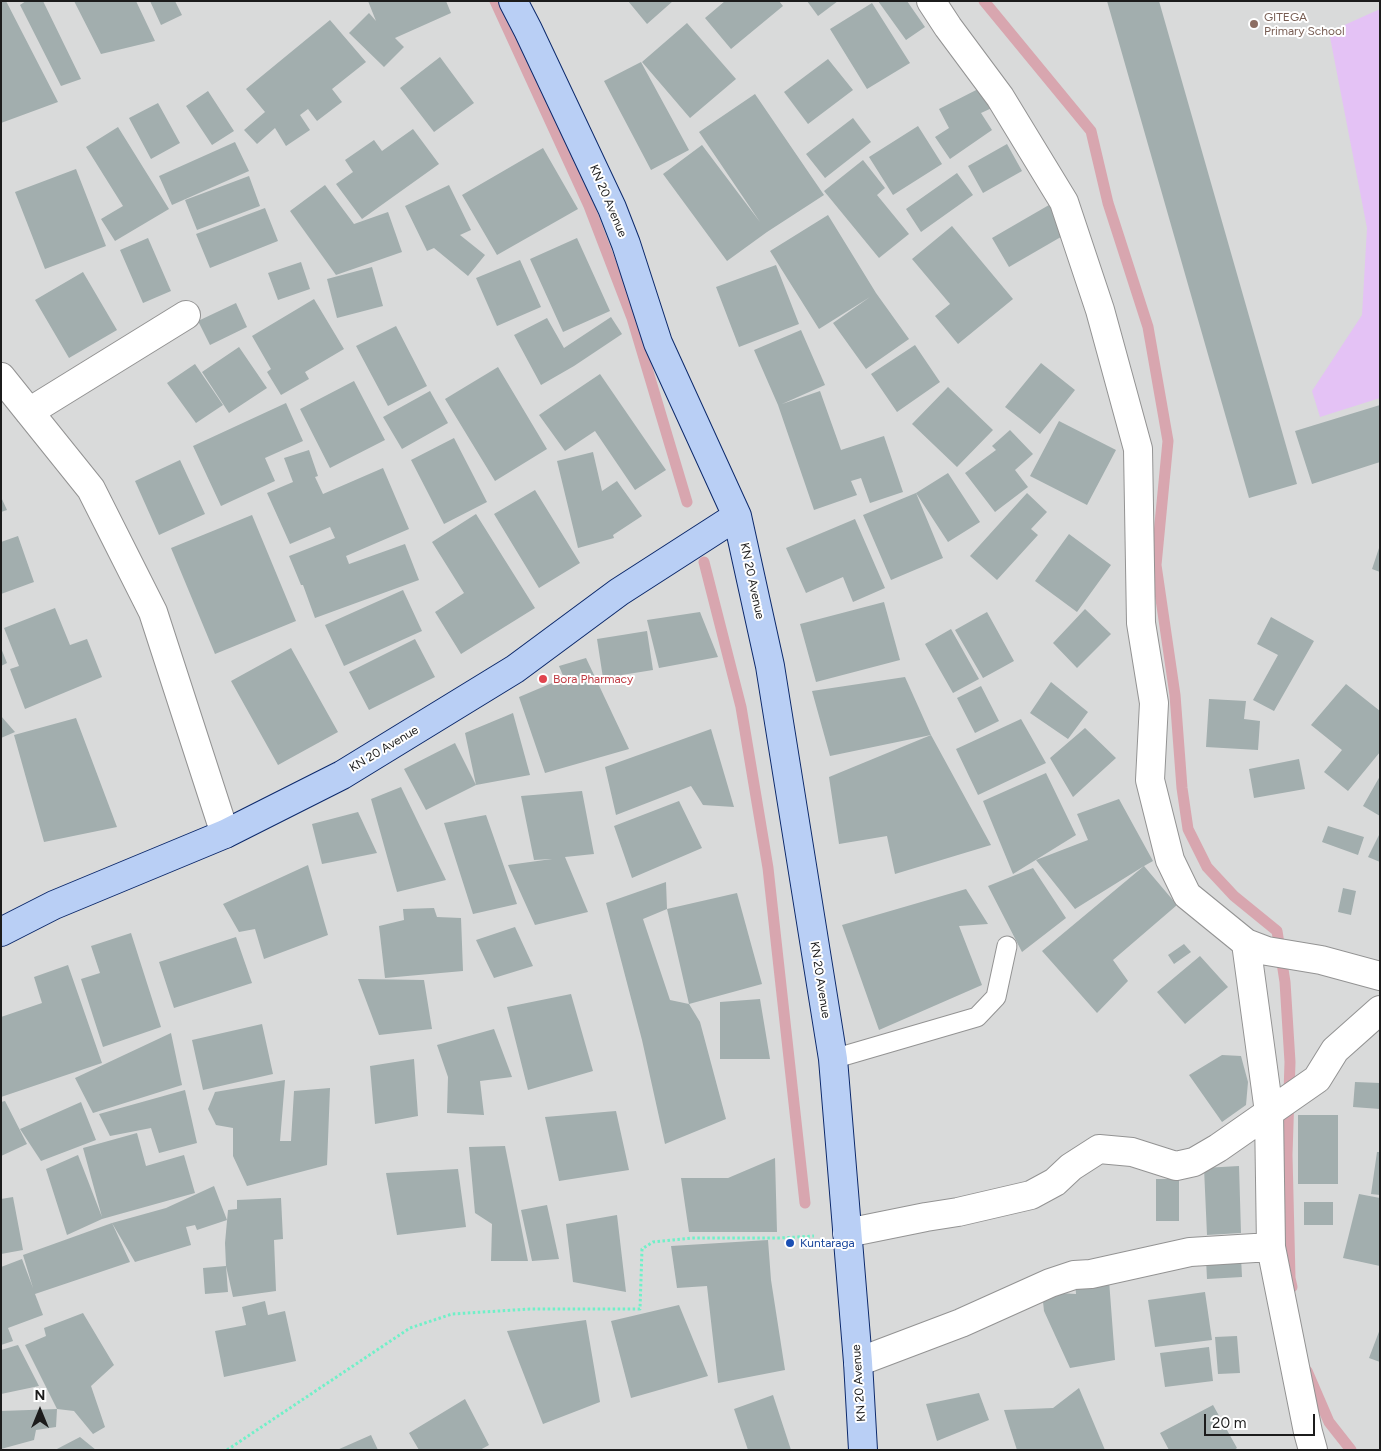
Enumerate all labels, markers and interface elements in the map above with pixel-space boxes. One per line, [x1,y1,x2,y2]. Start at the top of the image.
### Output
place label: GITEGA Primary School [1264,10,1345,38]
marker: GITEGA Primary School [1248,18,1260,30]
street label: KN 20 Avenue [586,163,630,239]
street label: KN 20 Avenue [737,542,767,620]
place label: Bora Pharmacy [553,672,633,686]
marker: Bora Pharmacy [537,673,549,685]
street label: KN 20 Avenue [347,723,421,775]
street label: KN 20 Avenue [807,941,833,1019]
place label: Kuntaraga [800,1236,855,1250]
marker: Kuntaraga [784,1237,796,1249]
street label: KN 20 Avenue [849,1344,869,1422]
north arrow [15,1386,65,1436]
text: N [35,1387,45,1404]
scale bar [1206,1404,1317,1436]
text: 20 m [1212,1414,1246,1432]

